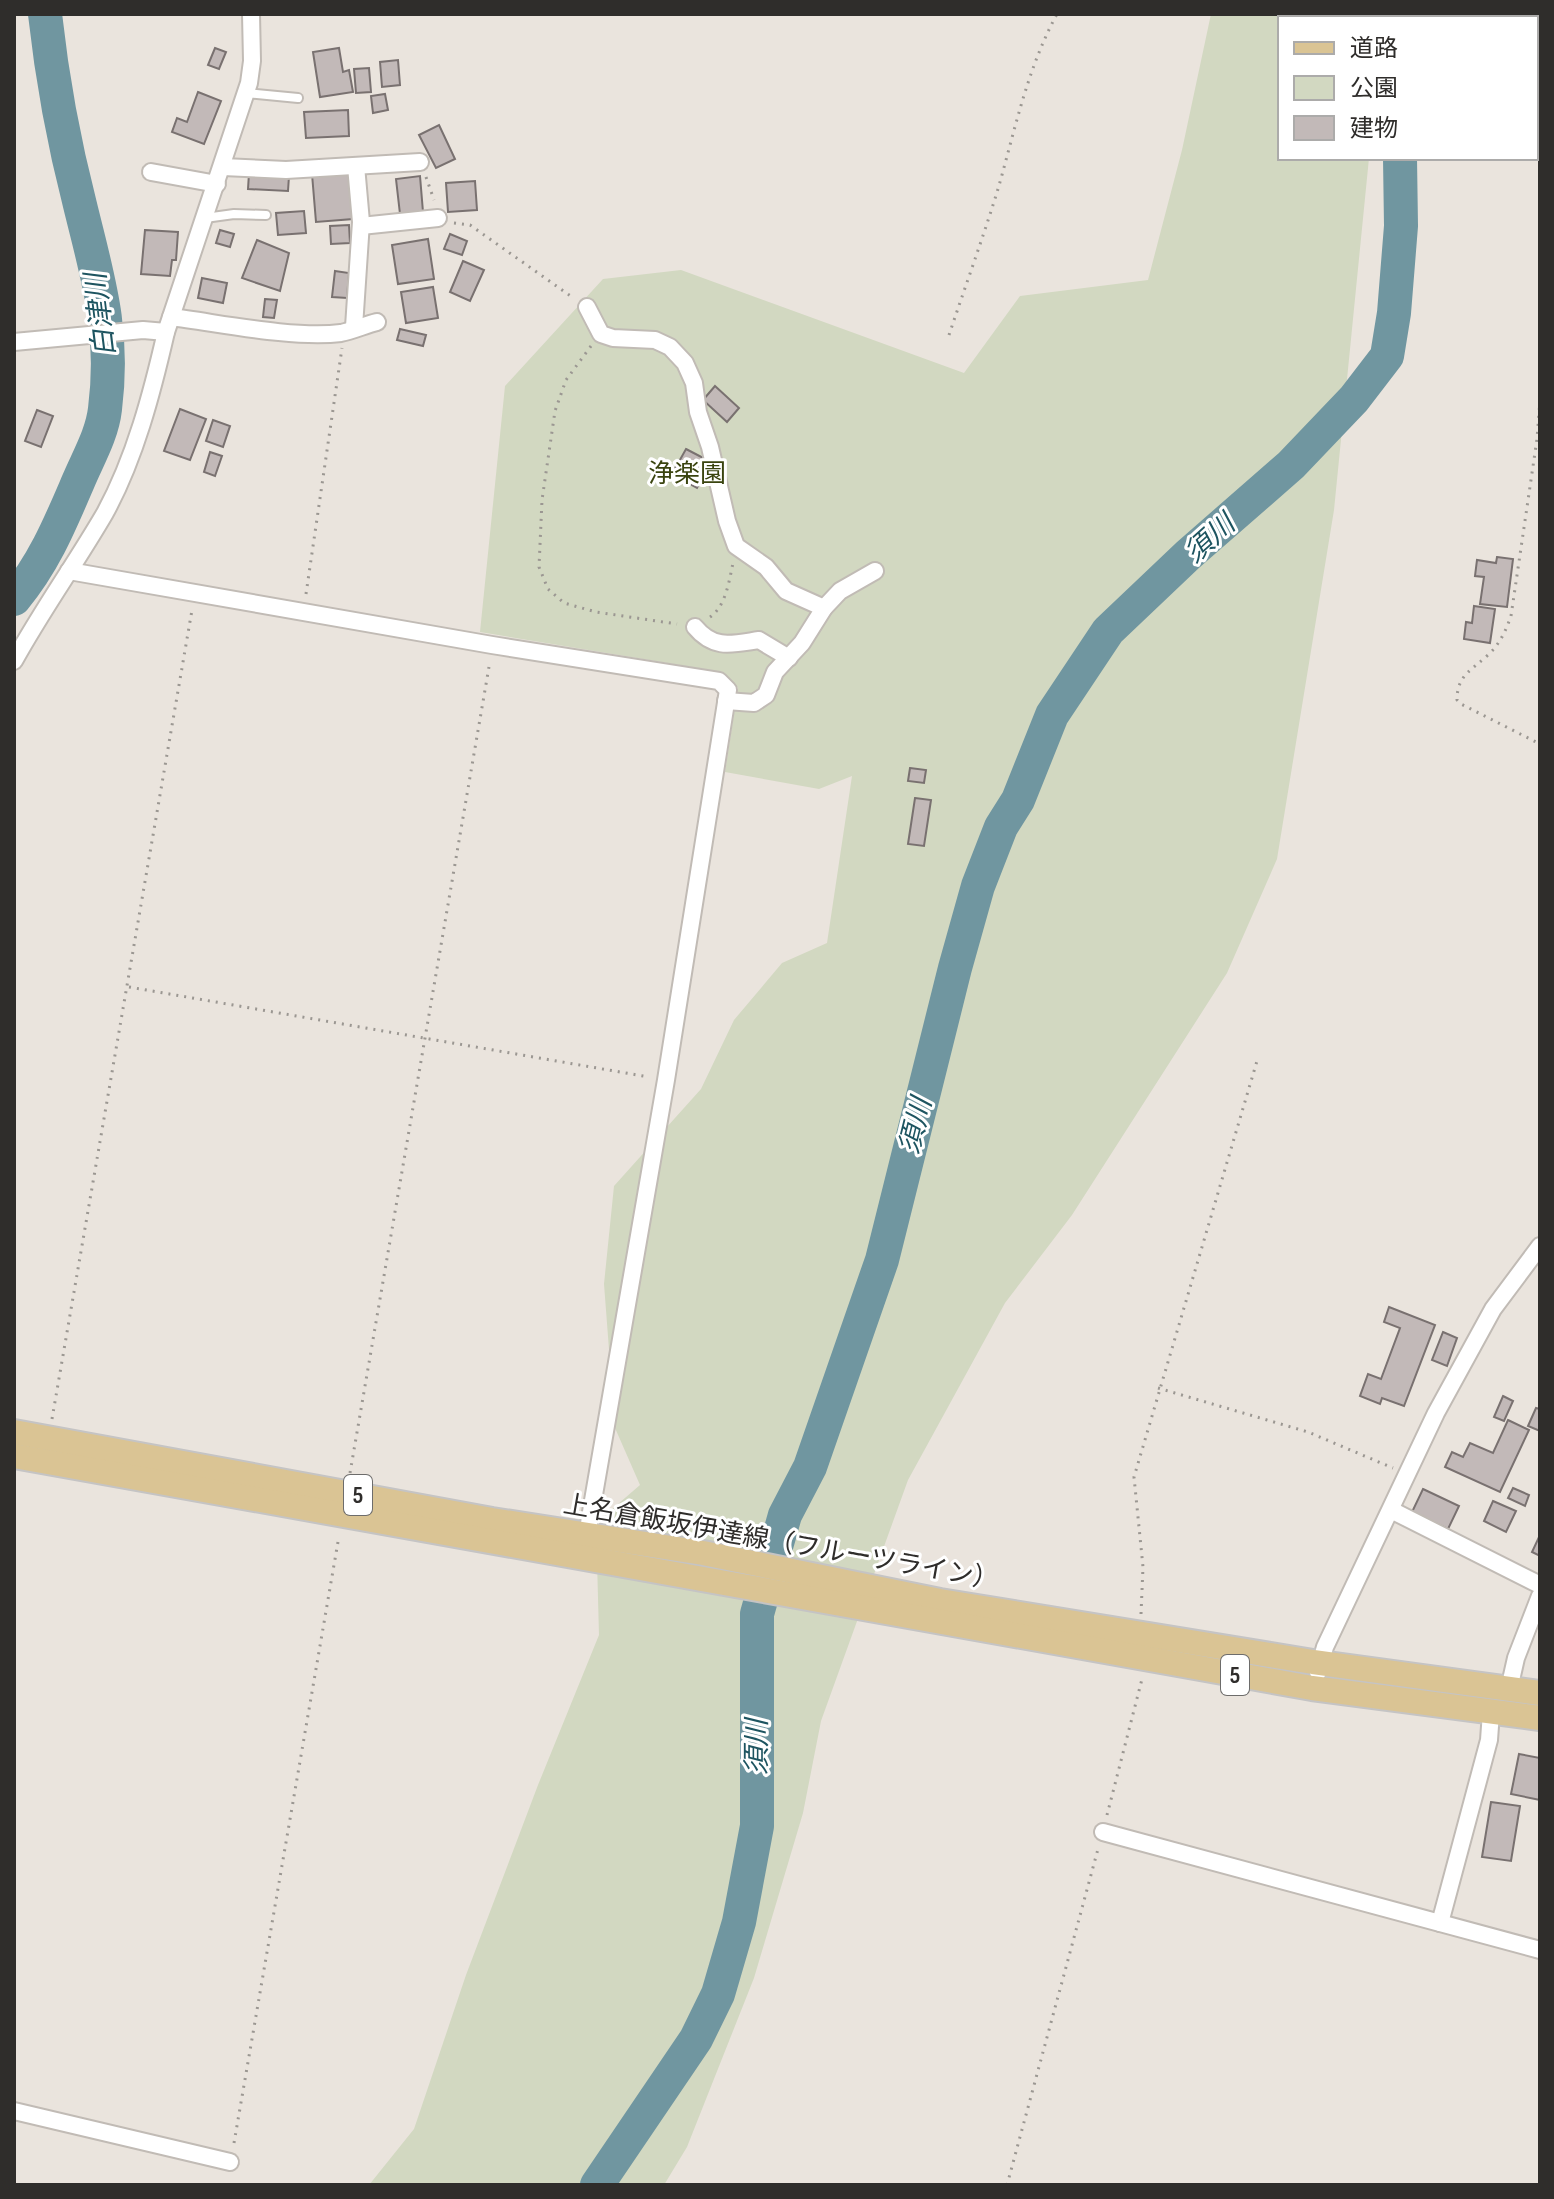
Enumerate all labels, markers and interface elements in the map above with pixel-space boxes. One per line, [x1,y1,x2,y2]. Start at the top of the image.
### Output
legend [1278,16,1538,160]
text: 道路 [1350,34,1398,63]
text: 公園 [1350,74,1398,103]
text: 建物 [1350,114,1398,143]
water label: 白津川 [79,268,122,359]
park label: 浄楽園 [648,459,726,490]
water label: 須川 [1178,506,1244,570]
water label: 須川 [893,1092,940,1157]
road number: 5 [344,1475,372,1515]
street label: 上名倉飯坂伊達線（フルーツライン） [561,1489,1001,1597]
road number: 5 [1221,1655,1249,1695]
water label: 須川 [741,1716,774,1775]

